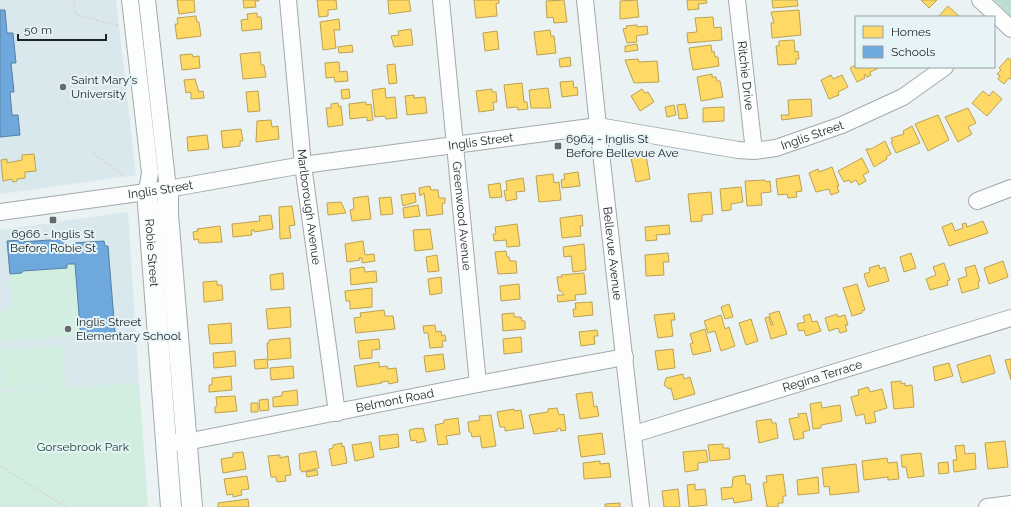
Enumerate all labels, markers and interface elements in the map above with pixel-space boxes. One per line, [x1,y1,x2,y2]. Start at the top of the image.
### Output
scale bar [18,16,106,42]
legend [855,16,995,68]
text: 50 m [24,23,52,37]
text: Homes [891,25,931,39]
street label: Ritchie Drive [735,40,756,111]
text: Schools [891,45,935,59]
place label: Saint Mary's University [71,73,137,101]
marker: Saint Mary's University [58,82,68,92]
street label: Inglis Street [779,118,846,153]
street label: Inglis Street [447,130,514,153]
place label: 6964 - Inglis St Before Bellevue Ave [566,132,679,160]
marker: 6964 - Inglis St Before Bellevue Ave [553,141,563,151]
street label: Marlborough Avenue [295,148,324,266]
street label: Greenwood Avenue [450,161,474,271]
street label: Inglis Street [127,178,194,201]
street label: Bellevue Avenue [600,206,625,301]
marker: 6966 - Inglis St Before Robie St [48,215,58,225]
street label: Robie Street [142,218,161,287]
place label: 6966 - Inglis St Before Robie St [10,227,96,255]
place label: Inglis Street Elementary School [76,315,182,343]
marker: Inglis Street Elementary School [63,324,73,334]
street label: Regina Terrace [781,357,864,395]
street label: Belmont Road [355,386,435,415]
park label: Gorsebrook Park [37,440,130,454]

